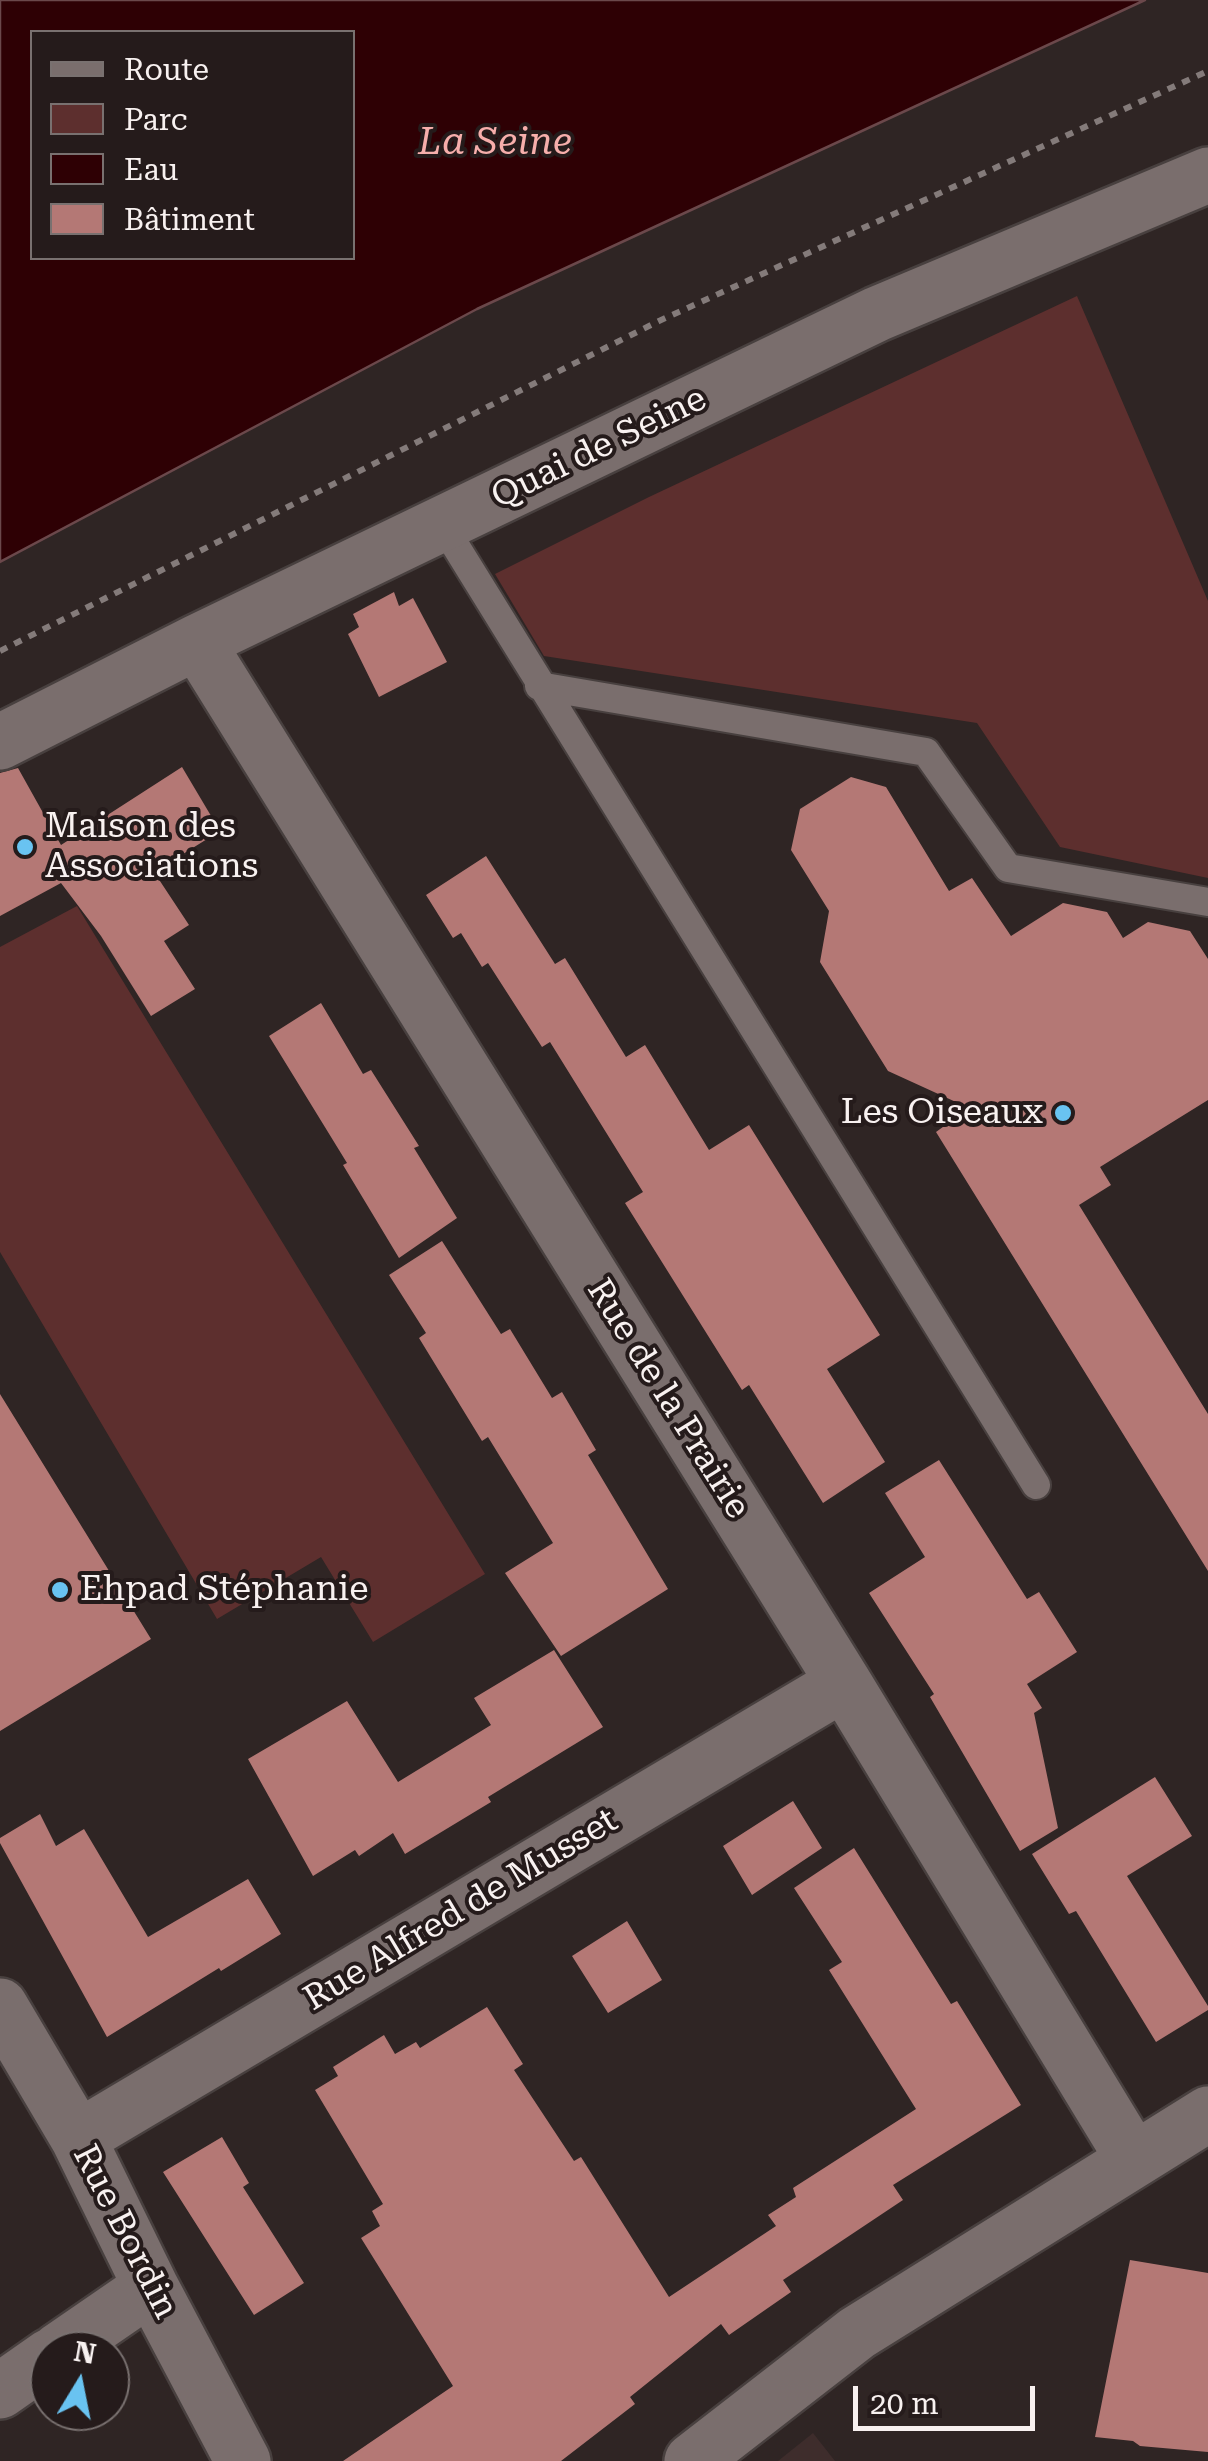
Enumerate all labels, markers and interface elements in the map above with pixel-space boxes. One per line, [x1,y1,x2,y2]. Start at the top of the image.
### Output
legend [30,30,355,260]
text: Route [124,52,209,87]
text: Parc [124,102,188,137]
water label: La Seine [418,120,572,166]
text: Eau [124,152,178,187]
text: Bâtiment [124,202,255,237]
street label: Quai de Seine [485,378,713,518]
place label: Maison des Associations [45,806,258,888]
marker: Maison des Associations [14,836,36,858]
place label: Les Oiseaux [841,1092,1043,1134]
marker: Les Oiseaux [1052,1102,1074,1124]
street label: Rue de la Prairie [578,1272,758,1526]
place label: Ehpad Stéphanie [80,1569,368,1611]
marker: Ehpad Stéphanie [49,1579,71,1601]
street label: Rue Alfred de Musset [297,1800,625,2020]
street label: Rue Bordin [63,2138,187,2326]
north arrow [30,2331,130,2431]
text: N [71,2335,98,2371]
scale bar [858,2366,1040,2428]
text: 20 m [870,2386,939,2421]

